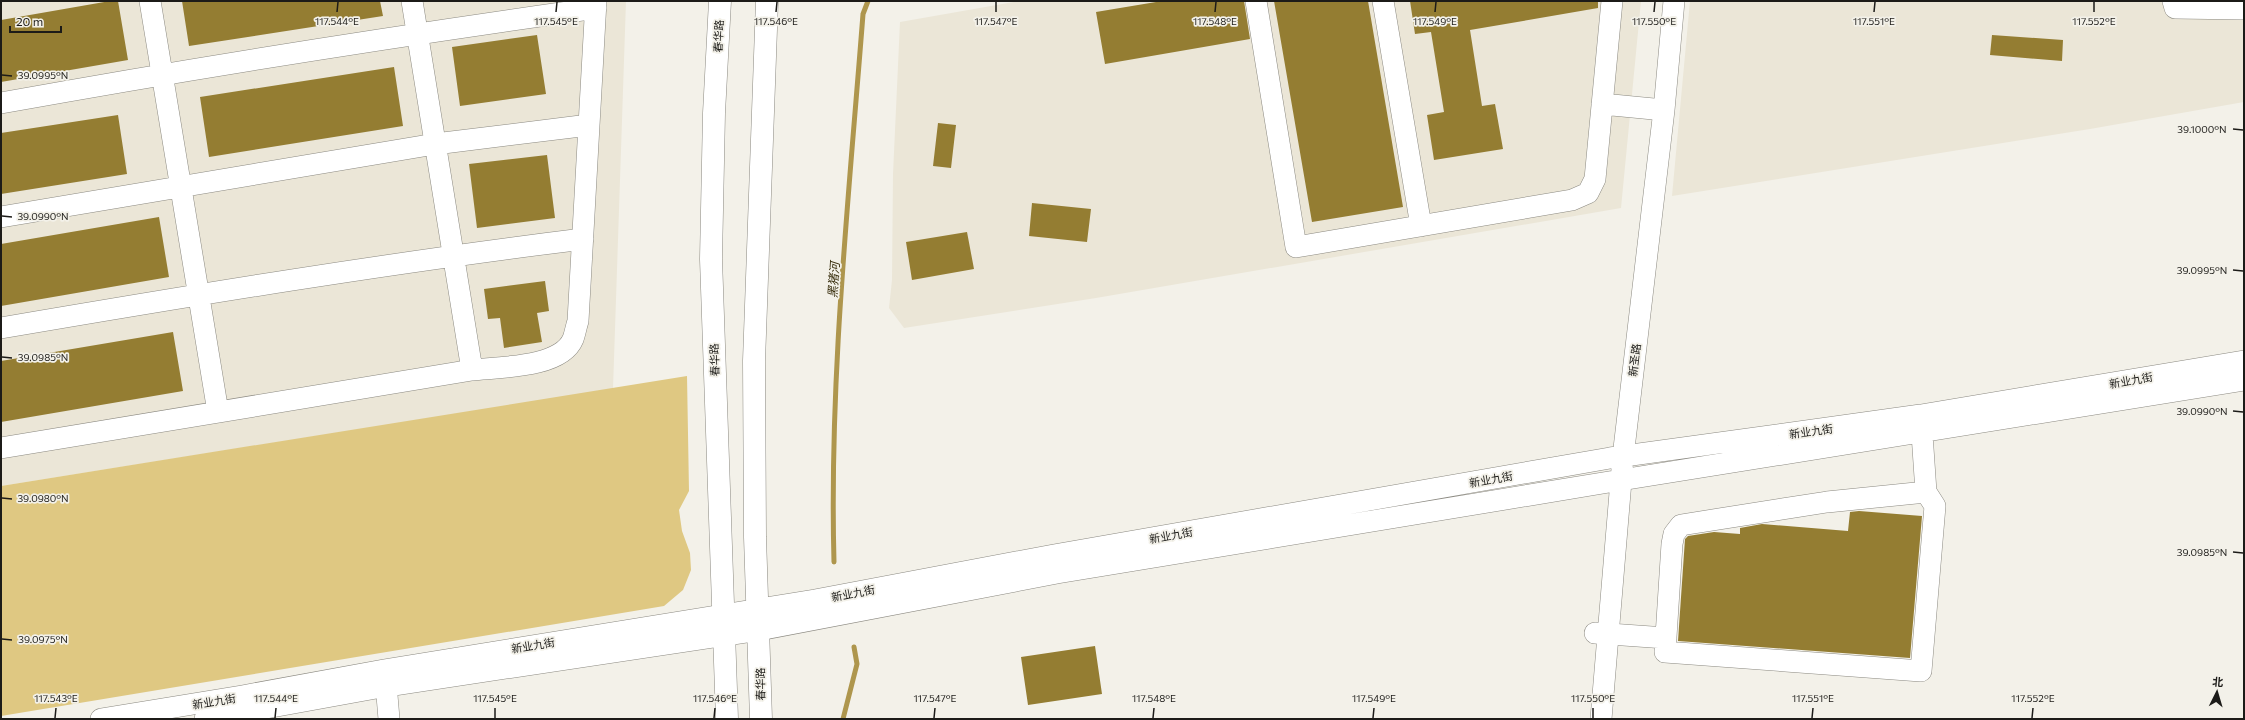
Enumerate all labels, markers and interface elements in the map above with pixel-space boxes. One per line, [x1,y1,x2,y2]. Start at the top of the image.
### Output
scale bar [10,8,61,34]
text: 20 m [16,14,43,28]
text: 117.544°E [315,15,359,27]
text: 117.545°E [534,15,578,27]
text: 117.546°E [754,15,798,27]
text: 117.547°E [974,15,1018,27]
text: 117.548°E [1193,15,1237,27]
text: 117.549°E [1413,15,1457,27]
text: 117.550°E [1632,15,1676,27]
text: 117.551°E [1853,15,1895,27]
text: 117.552°E [2072,15,2116,27]
street label: 春华路 [711,19,725,53]
text: 39.0995°N [18,69,68,81]
text: 39.1000°N [2177,123,2227,135]
text: 39.0990°N [17,210,69,222]
water label: 黑猪河 [825,260,841,298]
text: 39.0995°N [2177,264,2227,276]
street label: 春华路 [707,343,721,377]
street label: 新圣路 [1626,343,1642,377]
text: 39.0985°N [18,351,68,363]
street label: 新业九街 [2108,370,2154,390]
text: 39.0990°N [2176,405,2228,417]
street label: 新业九街 [1788,422,1834,440]
street label: 新业九街 [1468,469,1514,489]
text: 39.0980°N [17,492,69,504]
street label: 新业九街 [1148,525,1194,545]
text: 39.0985°N [2177,546,2227,558]
street label: 新业九街 [830,582,876,604]
text: 39.0975°N [18,633,68,645]
street label: 新业九街 [510,635,556,655]
street label: 春华路 [753,667,767,701]
north arrow [2197,672,2237,712]
text: 北 [2212,675,2224,688]
street label: 新业九街 [191,691,237,711]
text: 117.543°E [34,692,78,704]
text: 117.544°E [254,692,298,704]
text: 117.545°E [473,692,517,704]
text: 117.546°E [693,692,737,704]
text: 117.547°E [913,692,957,704]
text: 117.548°E [1132,692,1176,704]
text: 117.549°E [1352,692,1396,704]
text: 117.550°E [1571,692,1615,704]
text: 117.551°E [1792,692,1834,704]
text: 117.552°E [2011,692,2055,704]

